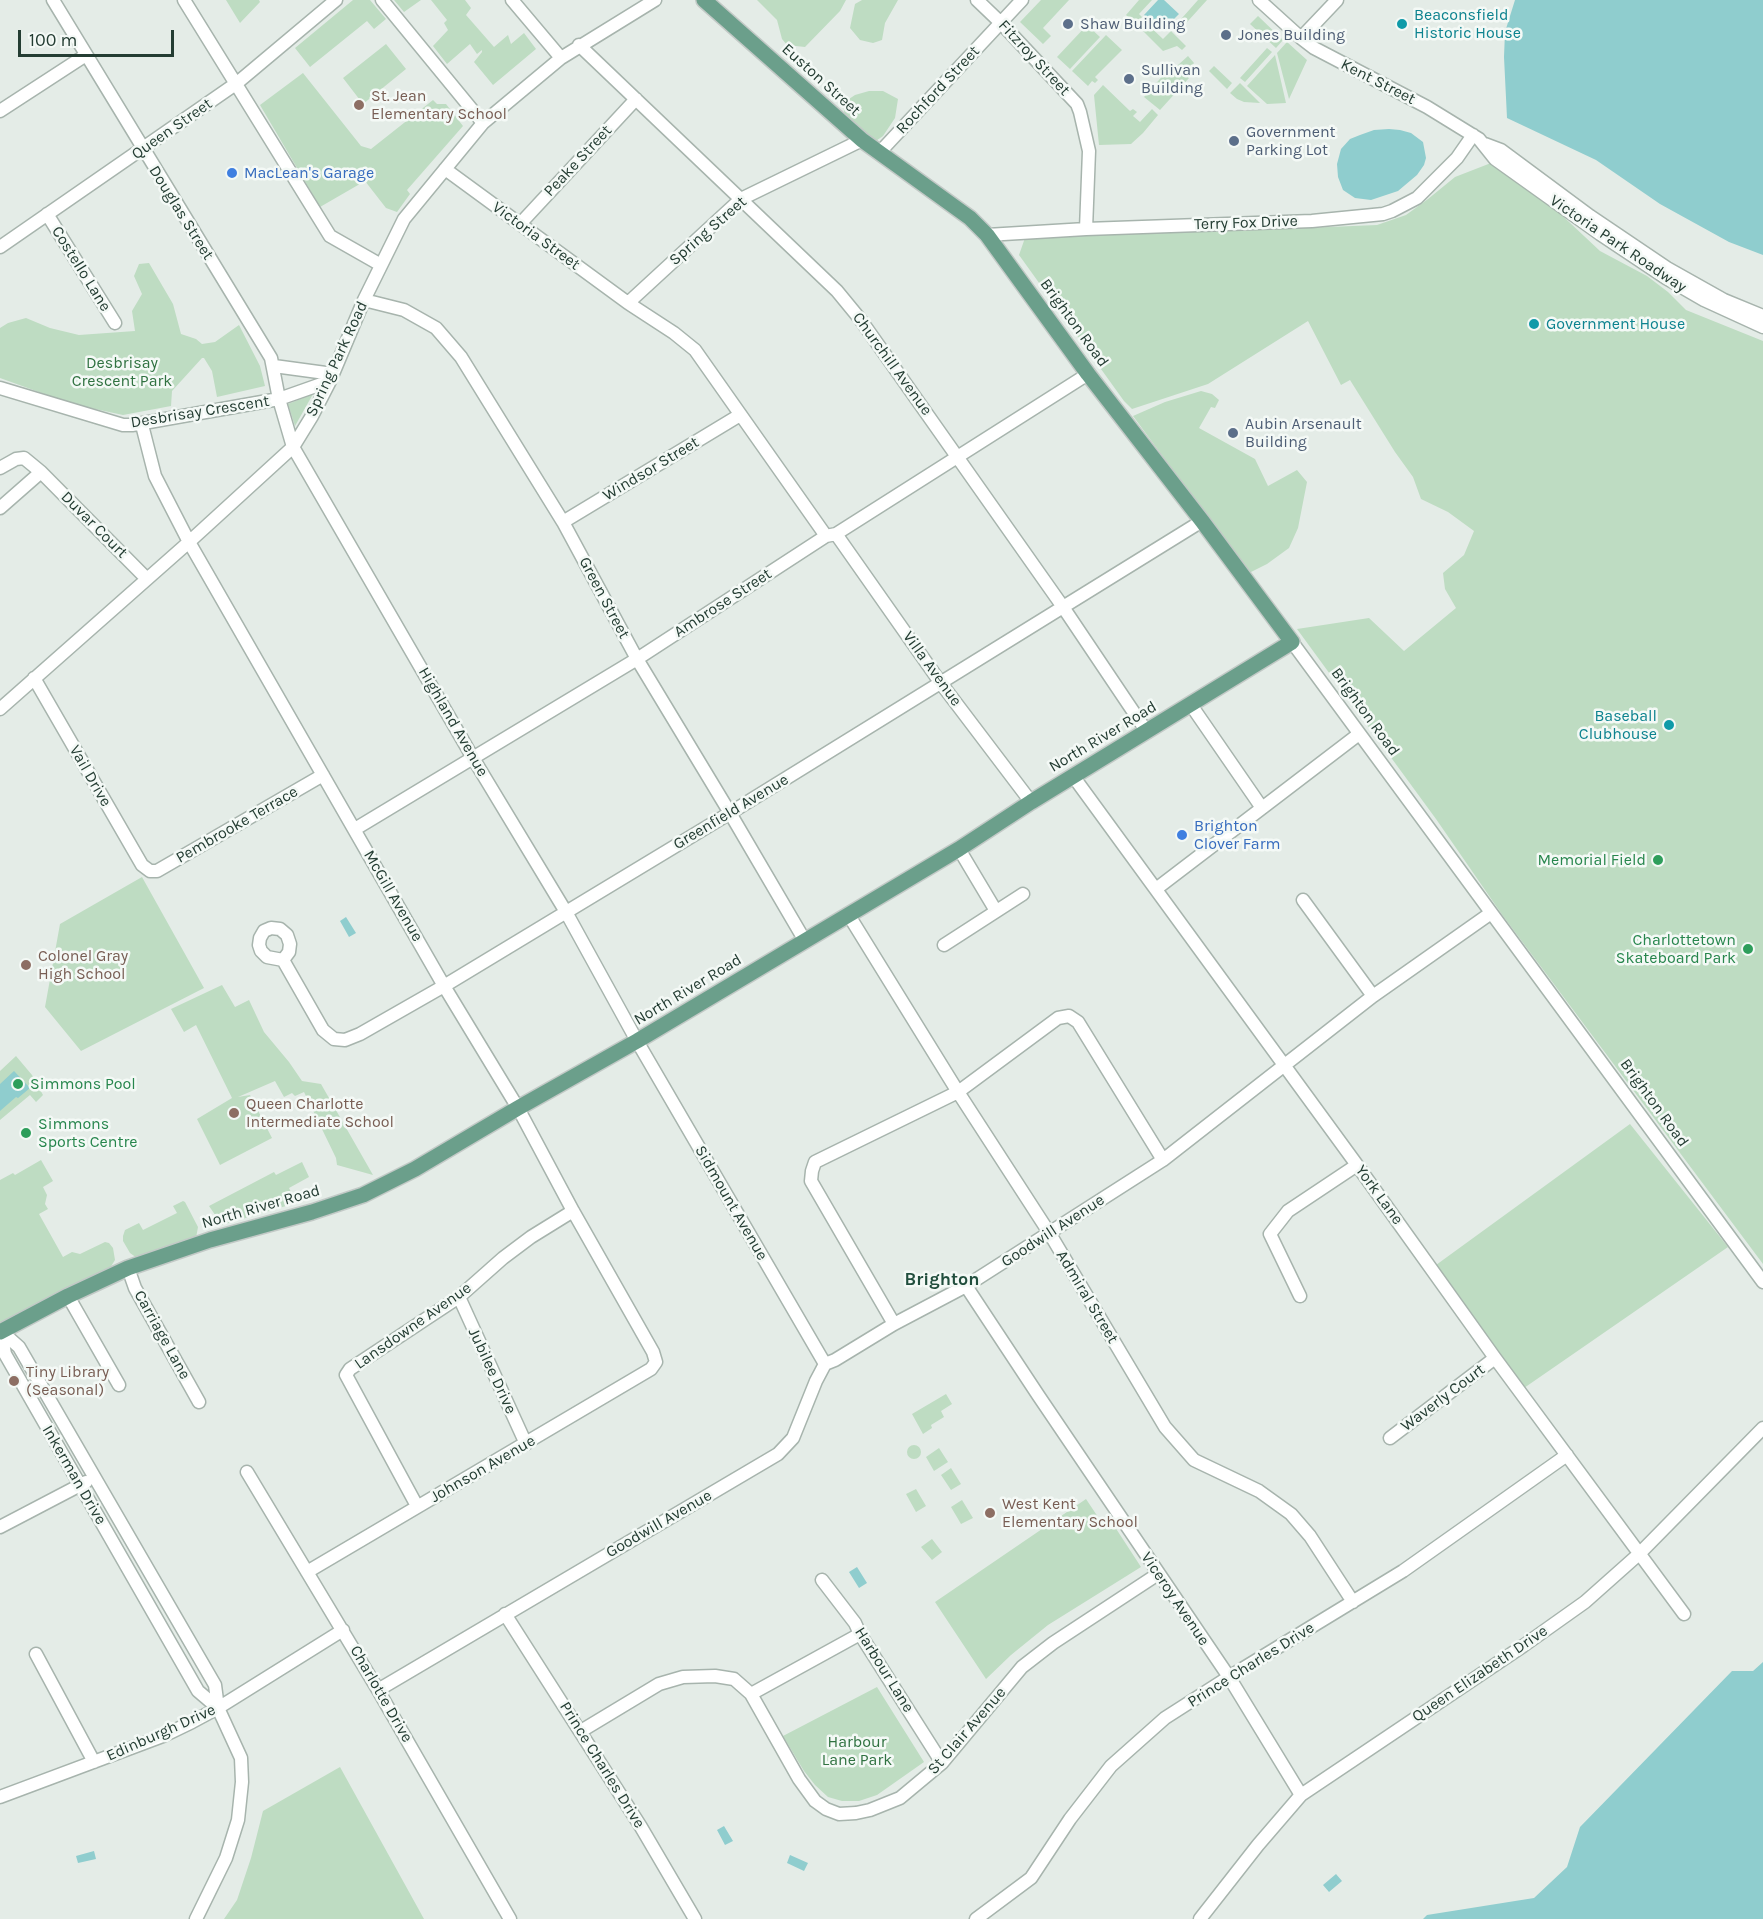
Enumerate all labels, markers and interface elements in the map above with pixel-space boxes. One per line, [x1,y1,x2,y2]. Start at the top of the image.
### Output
place label: Beaconsfield Historic House [1414,5,1521,43]
place label: Shaw Building [1080,14,1185,34]
street label: Fitzroy Street [994,16,1074,100]
marker: Shaw Building [1061,17,1075,31]
marker: Beaconsfield Historic House [1395,17,1409,31]
scale bar [21,18,177,56]
place label: Jones Building [1238,25,1345,45]
marker: Jones Building [1219,28,1233,42]
text: 100 m [29,29,77,51]
street label: Euston Street [778,40,864,120]
street label: Rochford Street [892,42,984,138]
street label: Kent Street [1337,55,1419,109]
place label: Sullivan Building [1141,60,1203,98]
marker: Sullivan Building [1122,72,1136,86]
place label: St. Jean Elementary School [371,86,507,124]
street label: Queen Street [128,94,216,164]
marker: St. Jean Elementary School [352,98,366,112]
street label: Peake Street [540,121,616,201]
place label: Government Parking Lot [1246,122,1336,160]
marker: Government Parking Lot [1227,134,1241,148]
street label: Douglas Street [144,162,218,264]
place label: MacLean's Garage [244,163,374,183]
marker: MacLean's Garage [225,166,239,180]
street label: Victoria Park Roadway [1546,191,1690,297]
street label: Spring Street [665,192,751,270]
street label: Victoria Street [488,198,584,274]
street label: Terry Fox Drive [1194,212,1298,234]
street label: Costello Lane [47,223,115,315]
street label: Brighton Road [1036,275,1112,371]
street label: Spring Park Road [302,298,372,420]
street label: Churchill Avenue [848,309,936,419]
place label: Government House [1546,314,1685,334]
marker: Government House [1527,317,1541,331]
park label: Desbrisay Crescent Park [72,353,172,391]
street label: Desbrisay Crescent [129,392,271,432]
place label: Aubin Arsenault Building [1245,414,1362,452]
marker: Aubin Arsenault Building [1226,426,1240,440]
street label: Windsor Street [599,433,703,505]
street label: Duvar Court [57,488,131,562]
street label: Green Street [574,554,634,642]
street label: Ambrose Street [671,564,775,642]
street label: Villa Avenue [898,628,966,710]
street label: Highland Avenue [414,664,492,780]
street label: Brighton Road [1327,664,1403,760]
street label: North River Road [1046,697,1160,777]
place label: Baseball Clubhouse [1579,706,1657,744]
marker: Baseball Clubhouse [1662,718,1676,732]
street label: Vail Drive [65,742,115,810]
street label: Greenfield Avenue [670,770,792,854]
street label: Pembrooke Terrace [173,782,301,868]
place label: Brighton Clover Farm [1194,816,1280,854]
marker: Brighton Clover Farm [1175,828,1189,842]
street label: McGill Avenue [359,847,427,945]
place label: Memorial Field [1538,850,1646,870]
marker: Memorial Field [1651,853,1665,867]
place label: Charlottetown Skateboard Park [1616,930,1736,968]
marker: Charlottetown Skateboard Park [1741,942,1755,956]
place label: Colonel Gray High School [38,946,128,984]
street label: North River Road [631,950,745,1030]
marker: Colonel Gray High School [19,958,33,972]
street label: Brighton Road [1616,1055,1692,1151]
place label: Simmons Pool [30,1074,136,1094]
marker: Simmons Pool [11,1077,25,1091]
place label: Queen Charlotte Intermediate School [246,1094,394,1132]
marker: Queen Charlotte Intermediate School [227,1106,241,1120]
place label: Simmons Sports Centre [38,1114,137,1152]
marker: Simmons Sports Centre [19,1126,33,1140]
street label: Sidmount Avenue [690,1142,772,1264]
street label: York Lane [1351,1161,1407,1229]
street label: North River Road [200,1181,322,1233]
street label: Goodwill Avenue [998,1191,1108,1271]
street label: Admiral Street [1052,1247,1122,1347]
district label: Brighton [905,1269,979,1291]
street label: Lansdowne Avenue [351,1278,475,1374]
street label: Carriage Lane [130,1287,194,1383]
street label: Jubilee Drive [464,1325,520,1417]
street label: Waverly Court [1397,1360,1489,1436]
place label: Tiny Library (Seasonal) [26,1362,109,1400]
marker: Tiny Library (Seasonal) [7,1374,21,1388]
street label: Inkerman Drive [38,1422,110,1528]
street label: Johnson Avenue [427,1431,539,1507]
street label: Goodwill Avenue [603,1486,715,1562]
place label: West Kent Elementary School [1002,1494,1138,1532]
marker: West Kent Elementary School [983,1506,997,1520]
street label: Viceroy Avenue [1137,1549,1213,1649]
street label: Prince Charles Drive [1184,1618,1318,1712]
street label: Queen Elizabeth Drive [1409,1622,1551,1726]
street label: Harbour Lane [850,1624,918,1716]
street label: Charlotte Drive [346,1642,416,1746]
street label: St Clair Avenue [924,1683,1010,1779]
street label: Prince Charles Drive [555,1698,649,1832]
street label: Edinburgh Drive [103,1700,219,1766]
park label: Harbour Lane Park [822,1732,892,1770]

